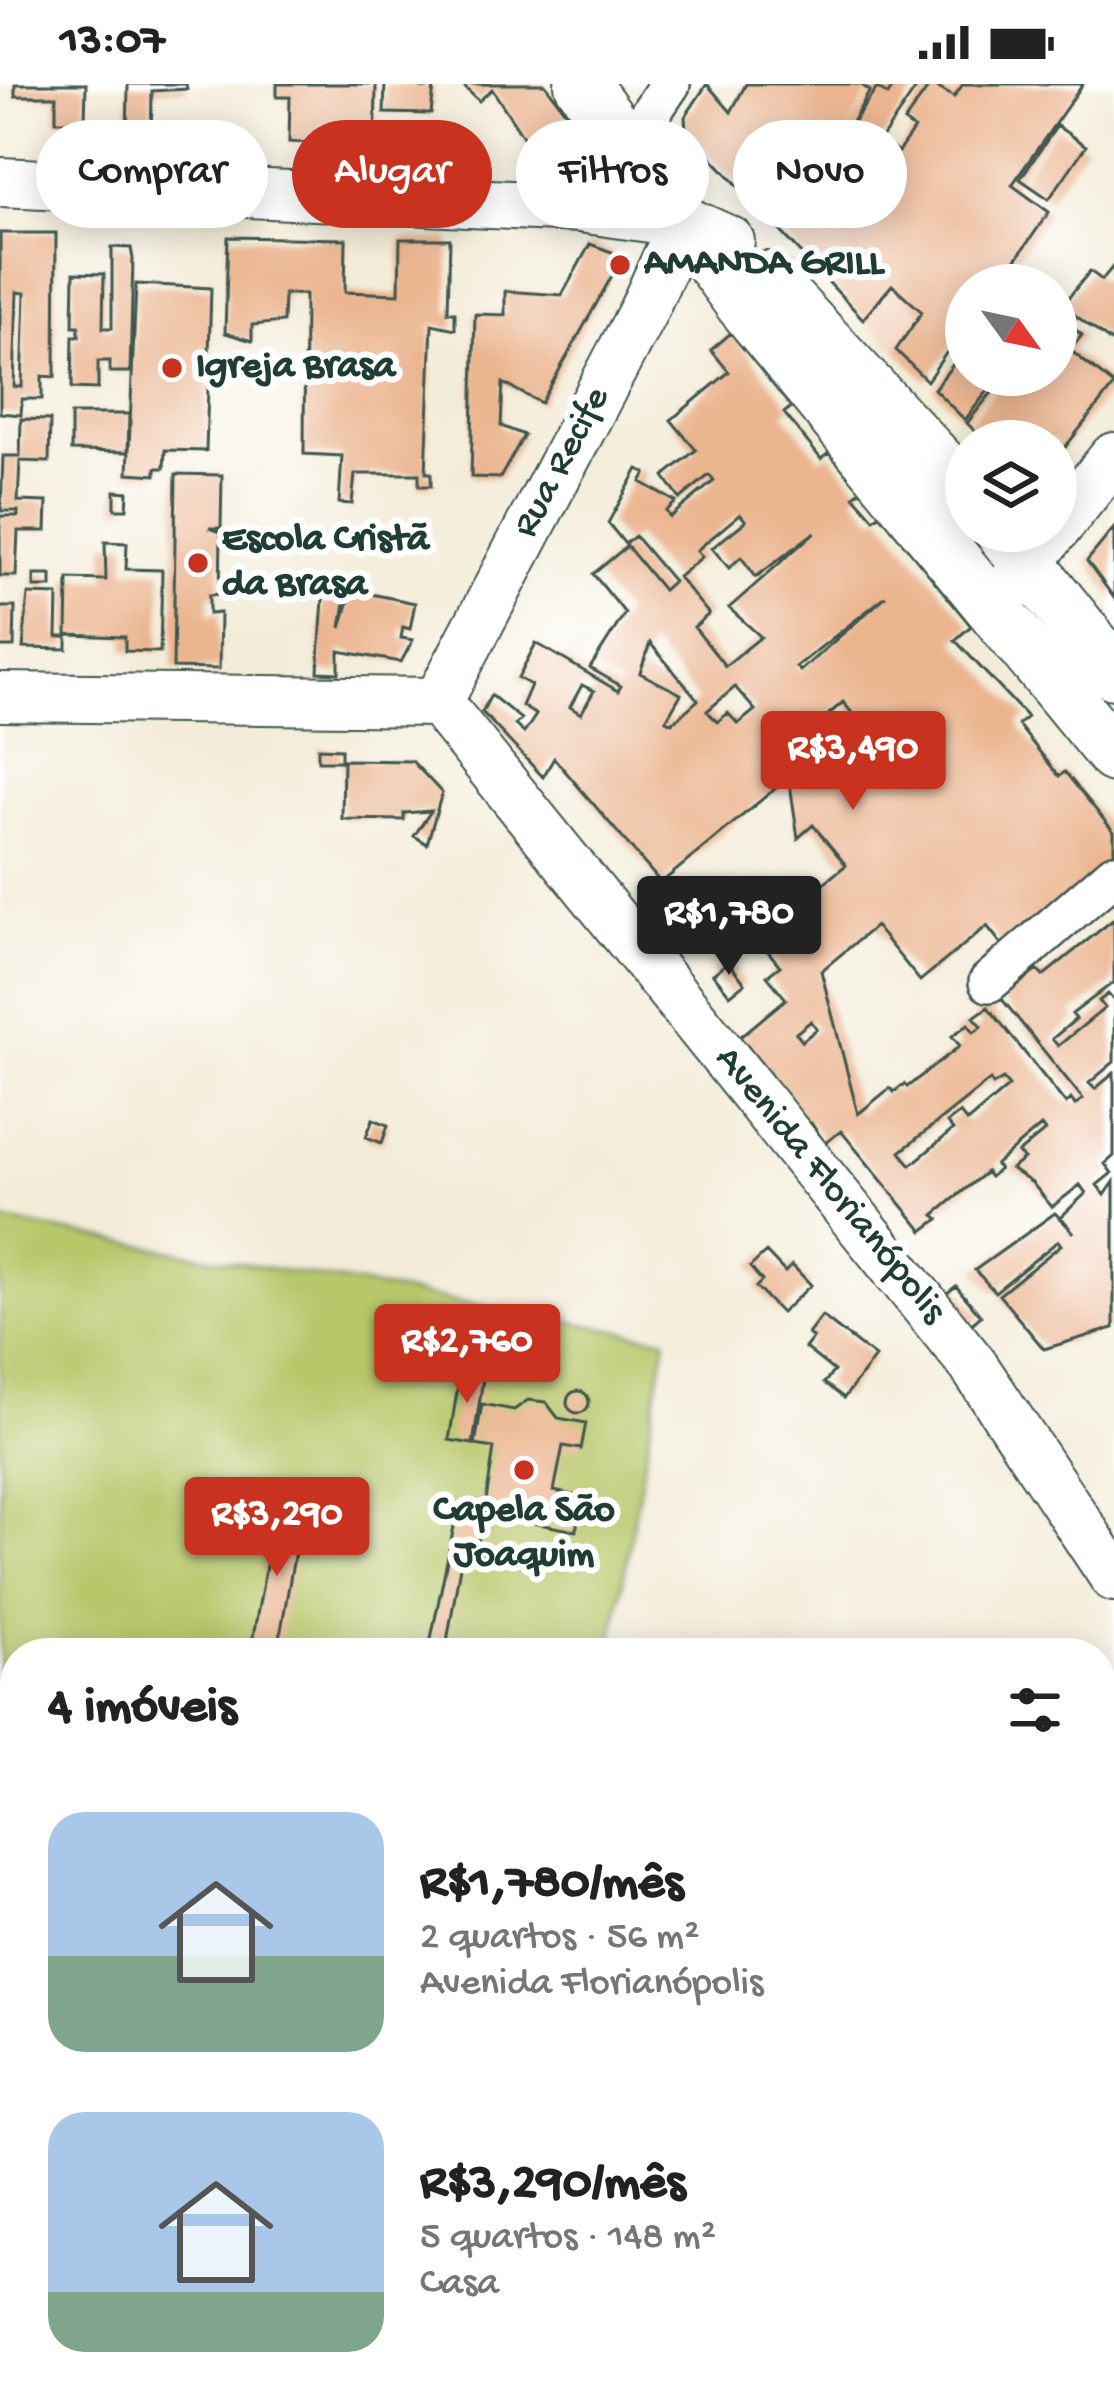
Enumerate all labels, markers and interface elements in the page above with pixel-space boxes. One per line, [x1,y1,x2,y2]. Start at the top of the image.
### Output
text: 13:07 [60,16,165,69]
chip: Comprar [36,120,268,228]
chip: Alugar [292,120,492,228]
chip: Filtros [516,120,709,228]
chip: Novo [733,120,907,228]
place label: AMANDA GRILL [643,242,886,288]
marker: AMANDA GRILL [607,252,633,278]
north arrow [945,264,1077,396]
map controls [945,264,1077,552]
place label: Igreja Brasa [196,345,397,391]
marker: Igreja Brasa [159,355,185,381]
street label: Rua Recife [504,379,622,546]
button: layers [945,420,1077,552]
place label: Escola Cristã da Brasa [222,518,431,609]
marker: Escola Cristã da Brasa [185,550,211,576]
pin: R$3,490 [742,711,964,813]
text: R$3,490 [788,727,918,773]
pin: R$1,780 [618,876,840,978]
text: R$1,780 [664,892,794,938]
street label: Avenida Florianópolis [703,1038,956,1335]
pin: R$2,760 [356,1304,578,1406]
text: R$2,760 [401,1320,533,1366]
marker: Capela São Joaquim [511,1457,537,1483]
pin: R$3,290 [166,1477,388,1579]
place label: Capela São Joaquim [433,1489,615,1580]
text: R$3,290 [211,1493,343,1539]
icon: filters [1002,1677,1068,1743]
text: 4 imóveis [48,1680,237,1740]
text: R$1,780/mês [420,1856,683,1916]
icon: home [144,1860,288,2004]
text: 2 quartos · 56 m² [420,1916,699,1962]
text: Avenida Florianópolis [420,1962,763,2008]
text: R$3,290/mês [420,2156,685,2216]
icon: home [144,2160,288,2304]
text: 5 quartos · 148 m² [420,2216,716,2262]
text: Casa [420,2262,499,2308]

